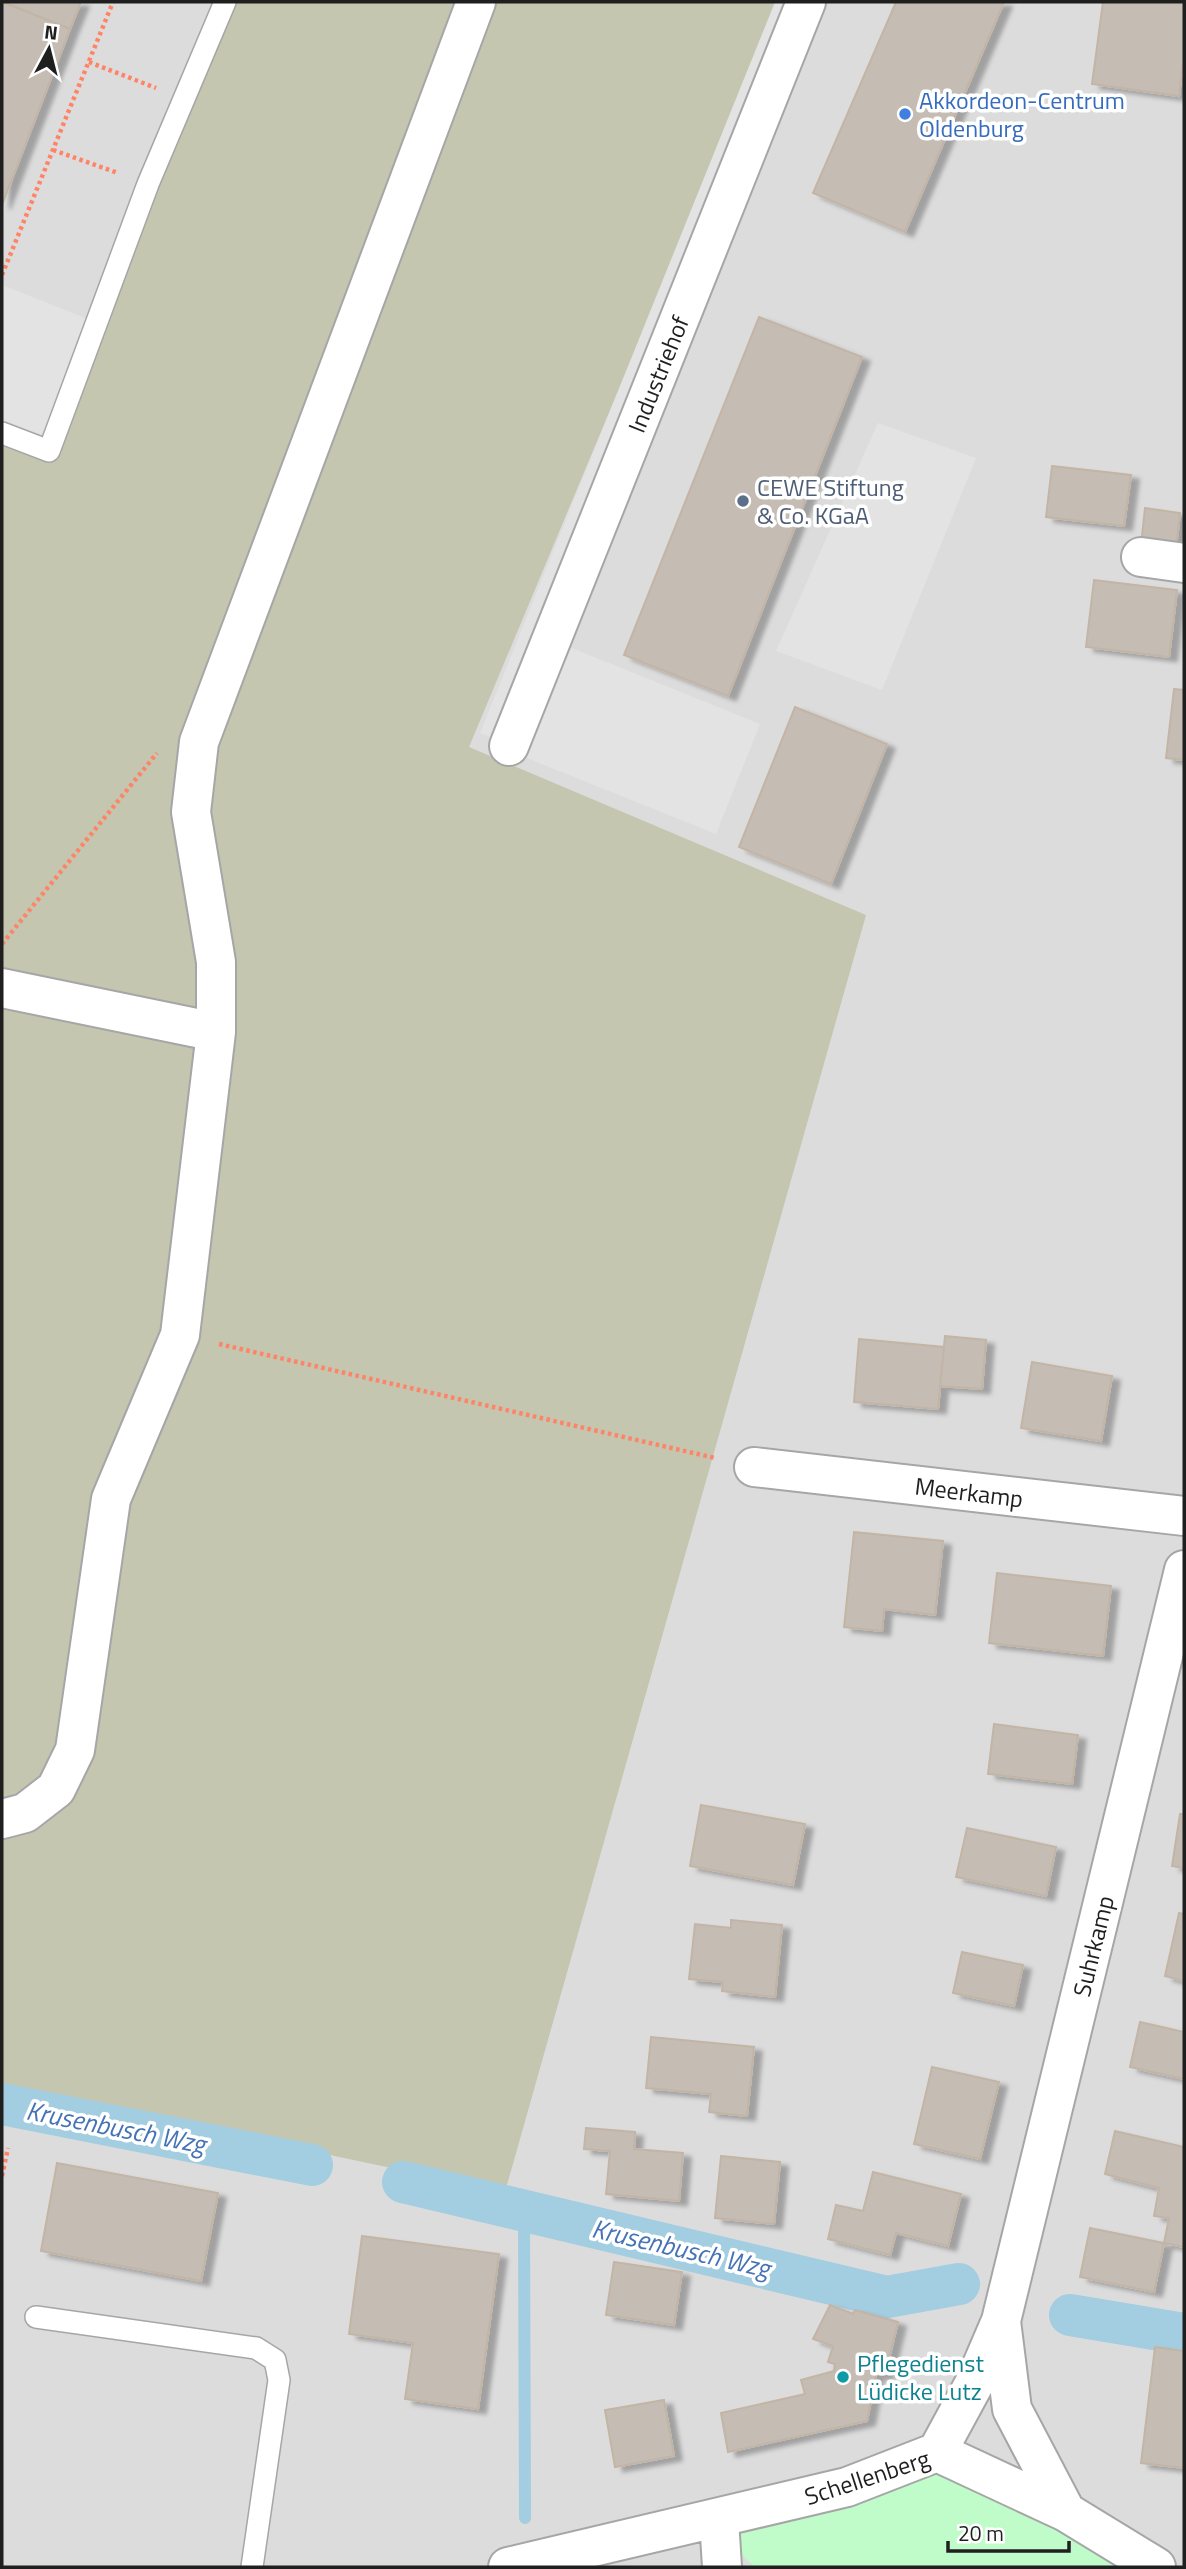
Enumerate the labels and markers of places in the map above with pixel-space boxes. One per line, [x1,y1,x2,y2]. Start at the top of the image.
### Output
place label: Akkordeon-Centrum Oldenburg [919,82,1125,146]
marker: Akkordeon-Centrum Oldenburg [897,106,913,122]
place label: CEWE Stiftung & Co. KGaA [757,469,904,533]
marker: CEWE Stiftung & Co. KGaA [735,493,751,509]
place label: Pflegedienst Lüdicke Lutz [857,2345,984,2409]
marker: Pflegedienst Lüdicke Lutz [835,2369,851,2385]

